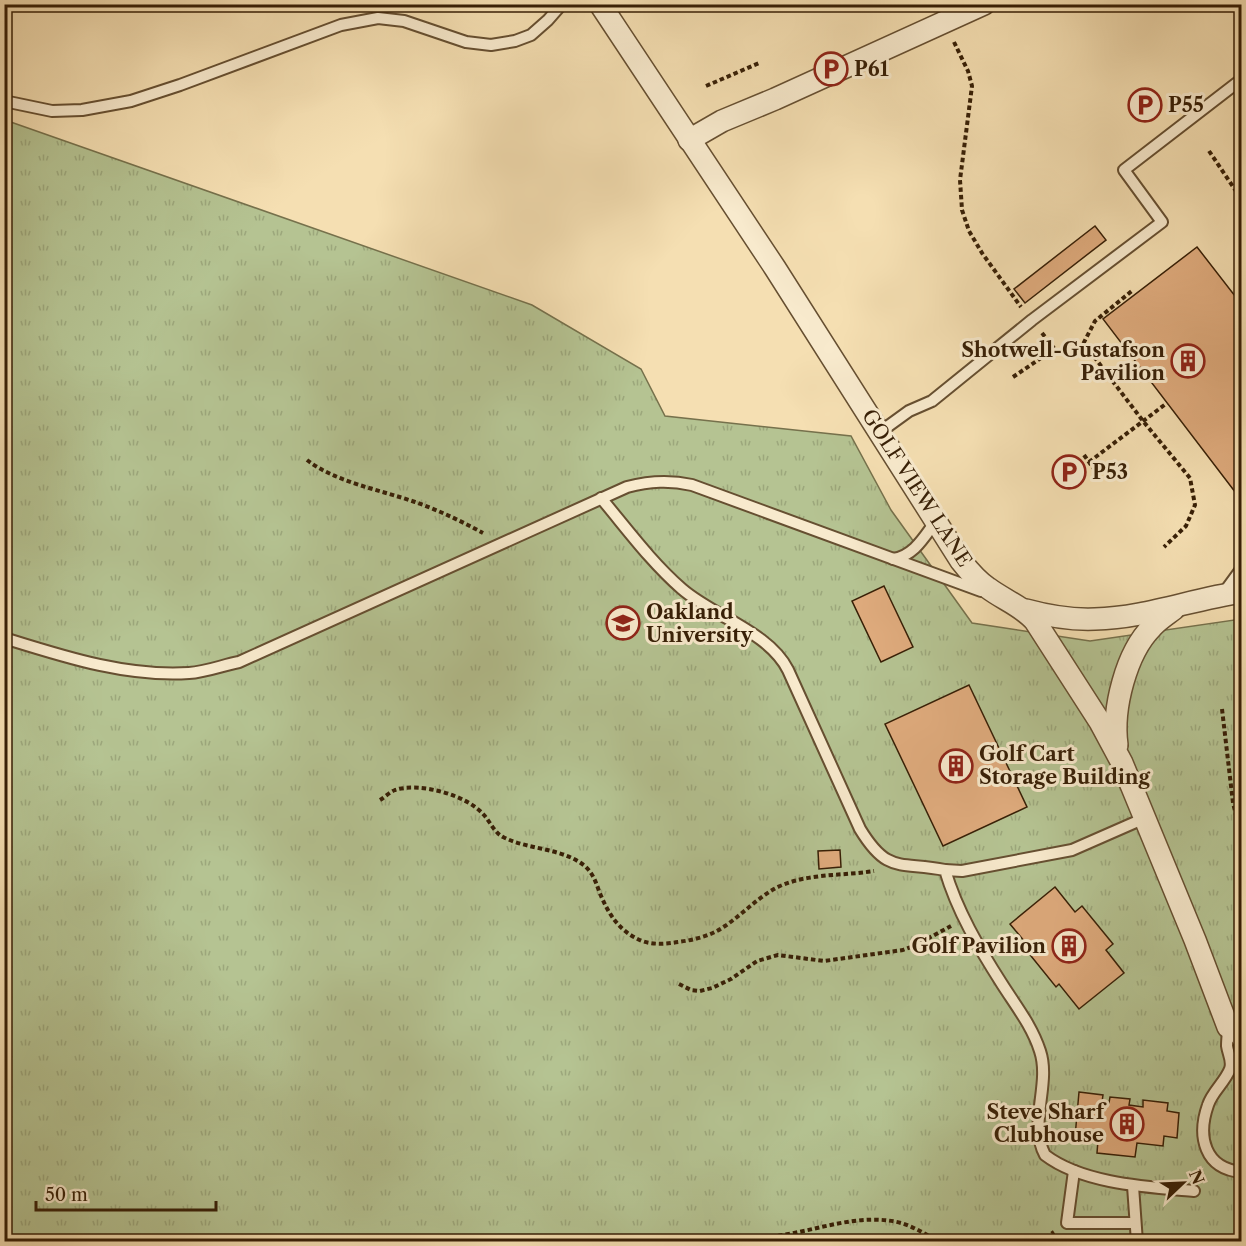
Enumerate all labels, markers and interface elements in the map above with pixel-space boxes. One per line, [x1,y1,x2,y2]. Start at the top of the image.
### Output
parking icon: P61 [813,51,849,87]
place label: P61 [854,57,889,81]
parking icon: P55 [1127,87,1163,123]
place label: P55 [1168,93,1204,117]
place label: Shotwell-Gustafson Pavilion [961,338,1165,385]
building icon: Shotwell-Gustafson Pavilion [1170,343,1206,379]
street label: GOLF VIEW LANE [857,405,977,571]
parking icon: P53 [1051,454,1087,490]
place label: P53 [1092,460,1128,484]
place label: Oakland University [646,600,753,647]
school or university icon: Oakland University [605,605,641,641]
place label: Golf Cart Storage Building [979,742,1151,789]
building icon: Golf Cart Storage Building [938,748,974,784]
building icon: Golf Pavilion [1051,928,1087,964]
place label: Golf Pavilion [912,934,1046,958]
place label: Steve Sharf Clubhouse [987,1100,1107,1147]
building icon: Steve Sharf Clubhouse [1109,1106,1145,1142]
north arrow [1153,1153,1213,1213]
text: N [1185,1167,1209,1188]
scale bar [36,1174,216,1212]
text: 50 m [45,1184,88,1206]

